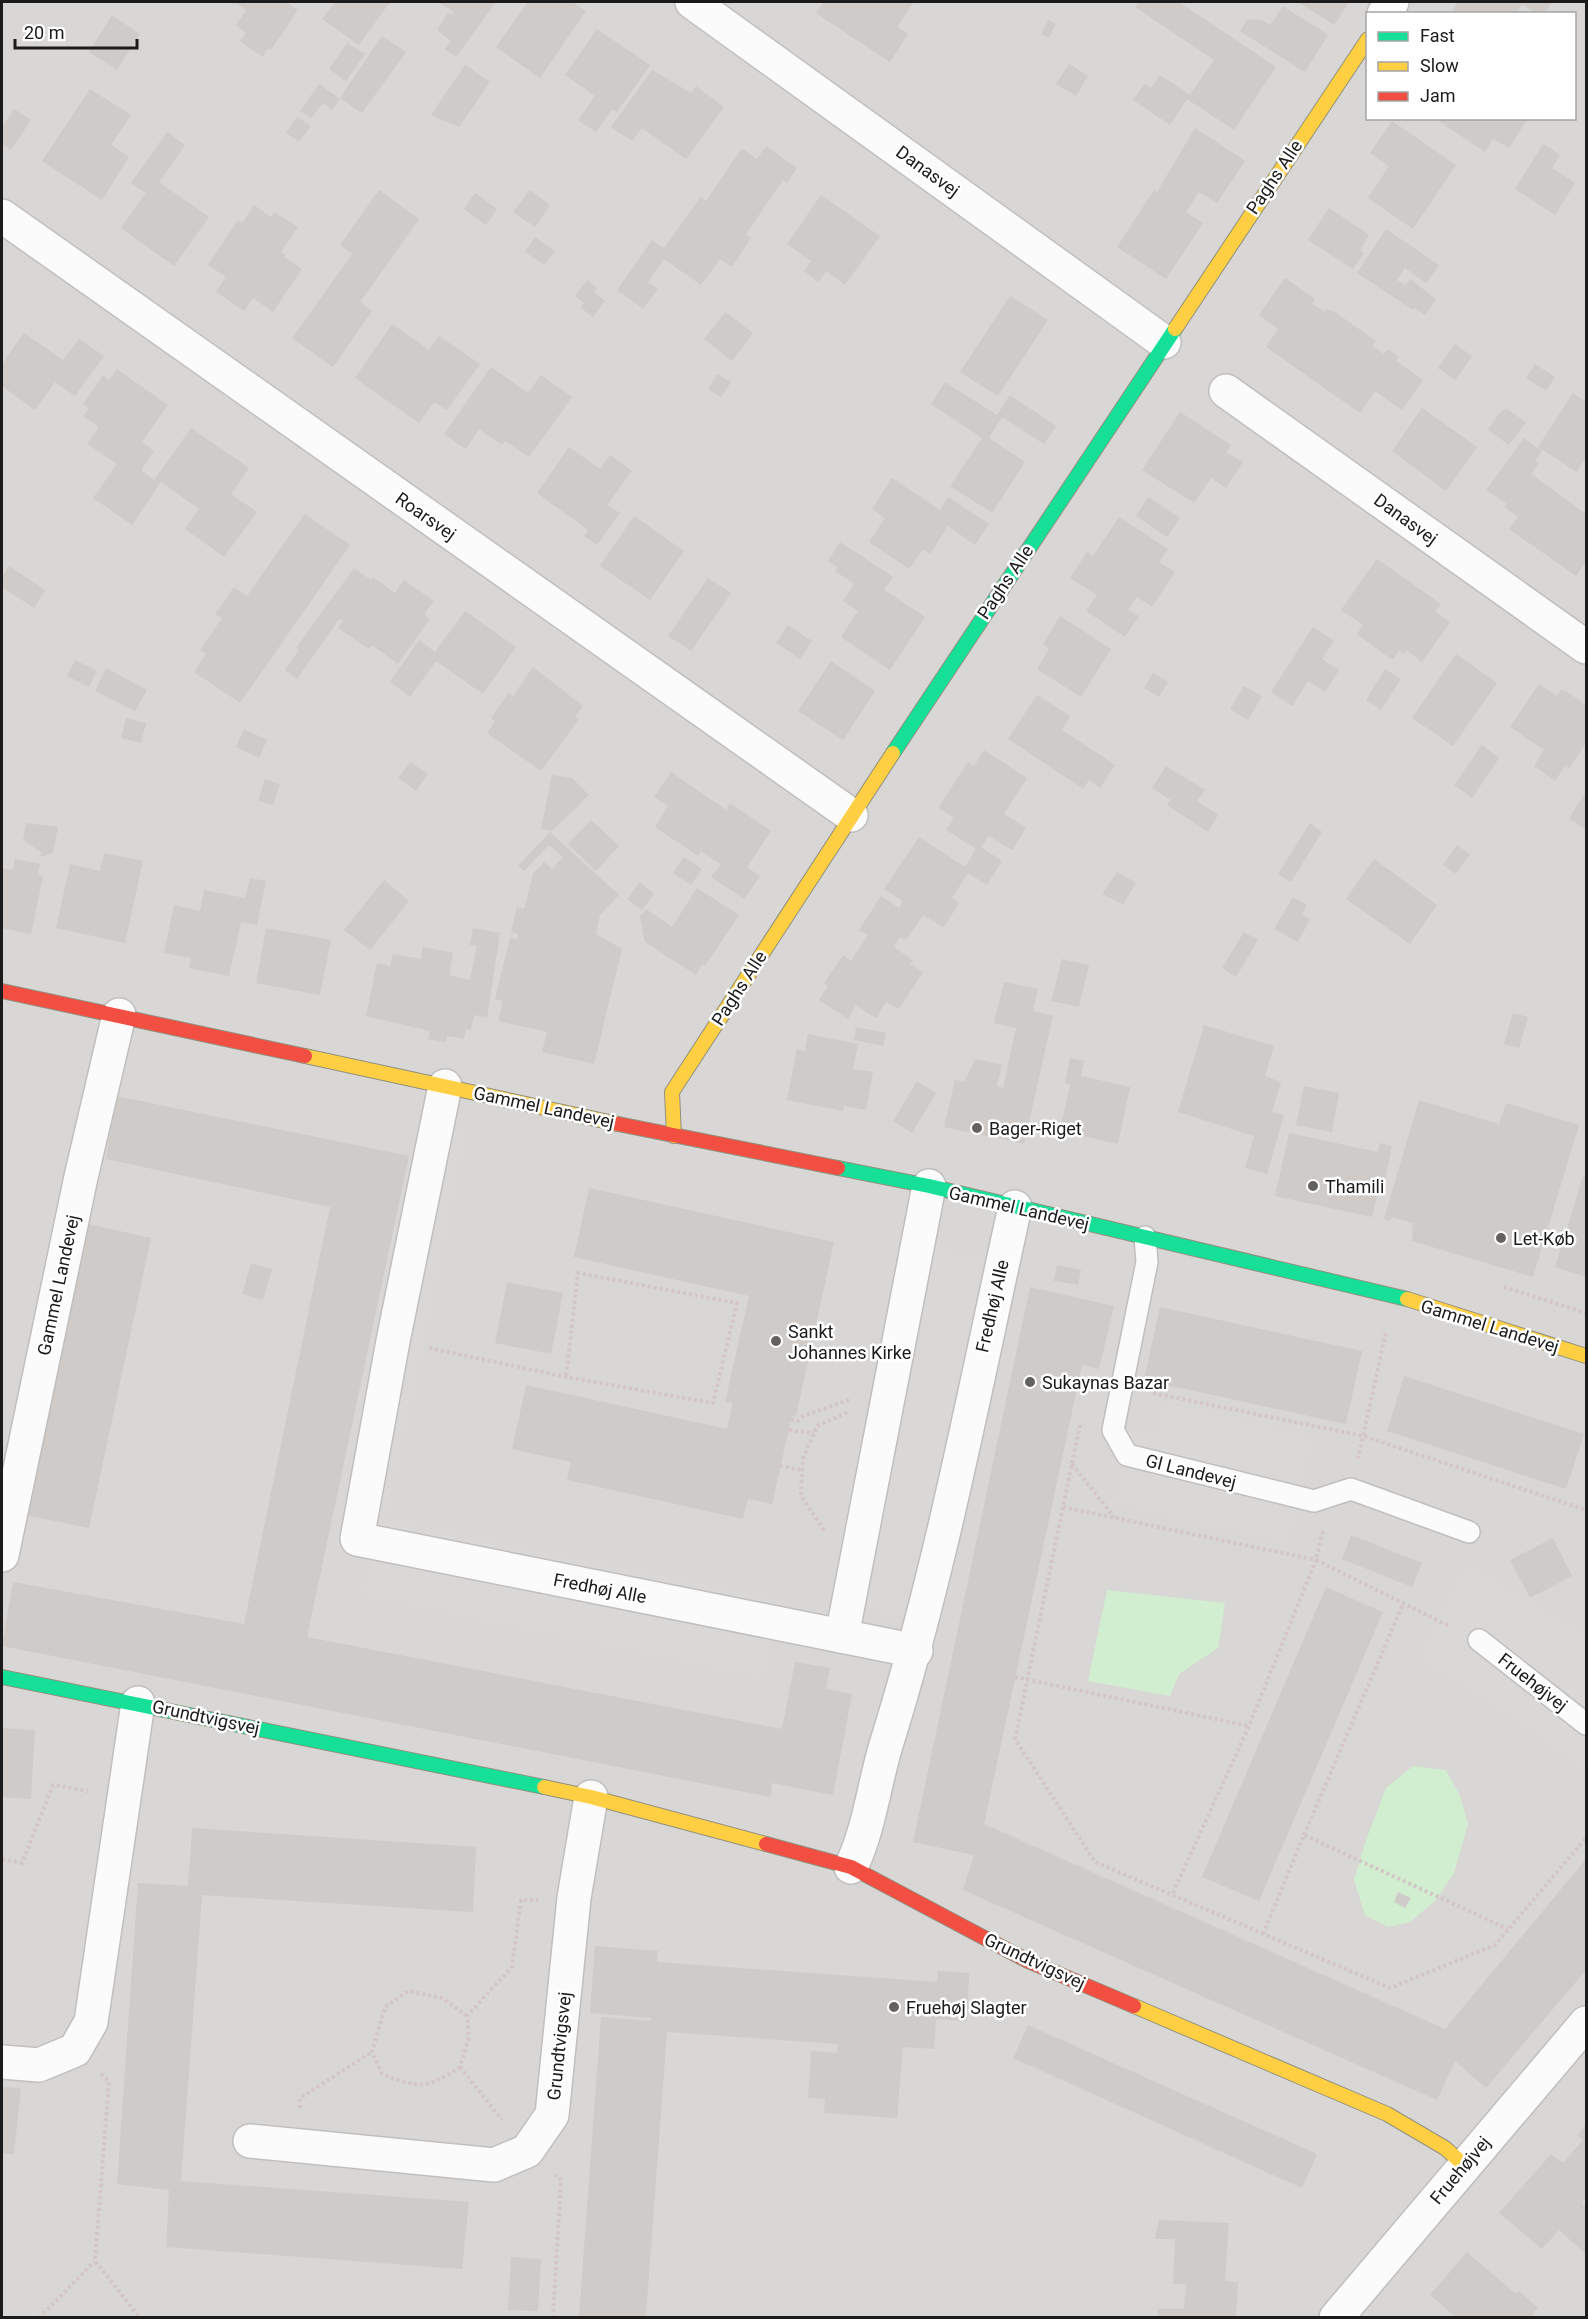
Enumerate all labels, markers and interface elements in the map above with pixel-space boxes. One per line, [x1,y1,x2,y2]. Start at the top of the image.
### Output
scale bar [15,12,136,50]
legend [1366,12,1576,120]
text: 20 m [24,22,64,43]
text: Fast [1420,25,1455,46]
text: Slow [1420,55,1459,76]
text: Jam [1420,85,1456,106]
street label: Paghs Alle [1242,136,1306,218]
street label: Danasvej [892,141,964,201]
street label: Roarsvej [392,488,460,544]
street label: Danasvej [1370,489,1442,549]
street label: Paghs Alle [973,541,1037,623]
street label: Paghs Alle [707,947,771,1029]
street label: Gammel Landevej [472,1082,616,1132]
place label: Bager-Riget [989,1118,1082,1139]
marker: Bager-Riget [970,1121,984,1135]
place label: Thamili [1325,1176,1384,1197]
marker: Thamili [1306,1179,1320,1193]
street label: Gammel Landevej [947,1182,1091,1234]
street label: Gammel Landevej [33,1213,83,1357]
place label: Let-Køb [1513,1228,1575,1249]
marker: Let-Køb [1494,1231,1508,1245]
street label: Fredhøj Alle [971,1258,1013,1354]
street label: Gammel Landevej [1418,1295,1562,1357]
place label: Sankt Johannes Kirke [788,1321,911,1363]
marker: Sankt Johannes Kirke [769,1334,783,1348]
place label: Sukaynas Bazar [1042,1372,1169,1393]
marker: Sukaynas Bazar [1023,1375,1037,1389]
street label: Gl Landevej [1144,1450,1238,1492]
street label: Fredhøj Alle [552,1569,648,1607]
street label: Fruehøjvej [1494,1648,1572,1716]
street label: Grundtvigsvej [150,1695,262,1739]
street label: Grundtvigsvej [981,1928,1089,1994]
street label: Grundtvigsvej [543,1991,575,2101]
place label: Fruehøj Slagter [906,1997,1027,2018]
marker: Fruehøj Slagter [887,2000,901,2014]
street label: Fruehøjvej [1426,2132,1494,2208]

